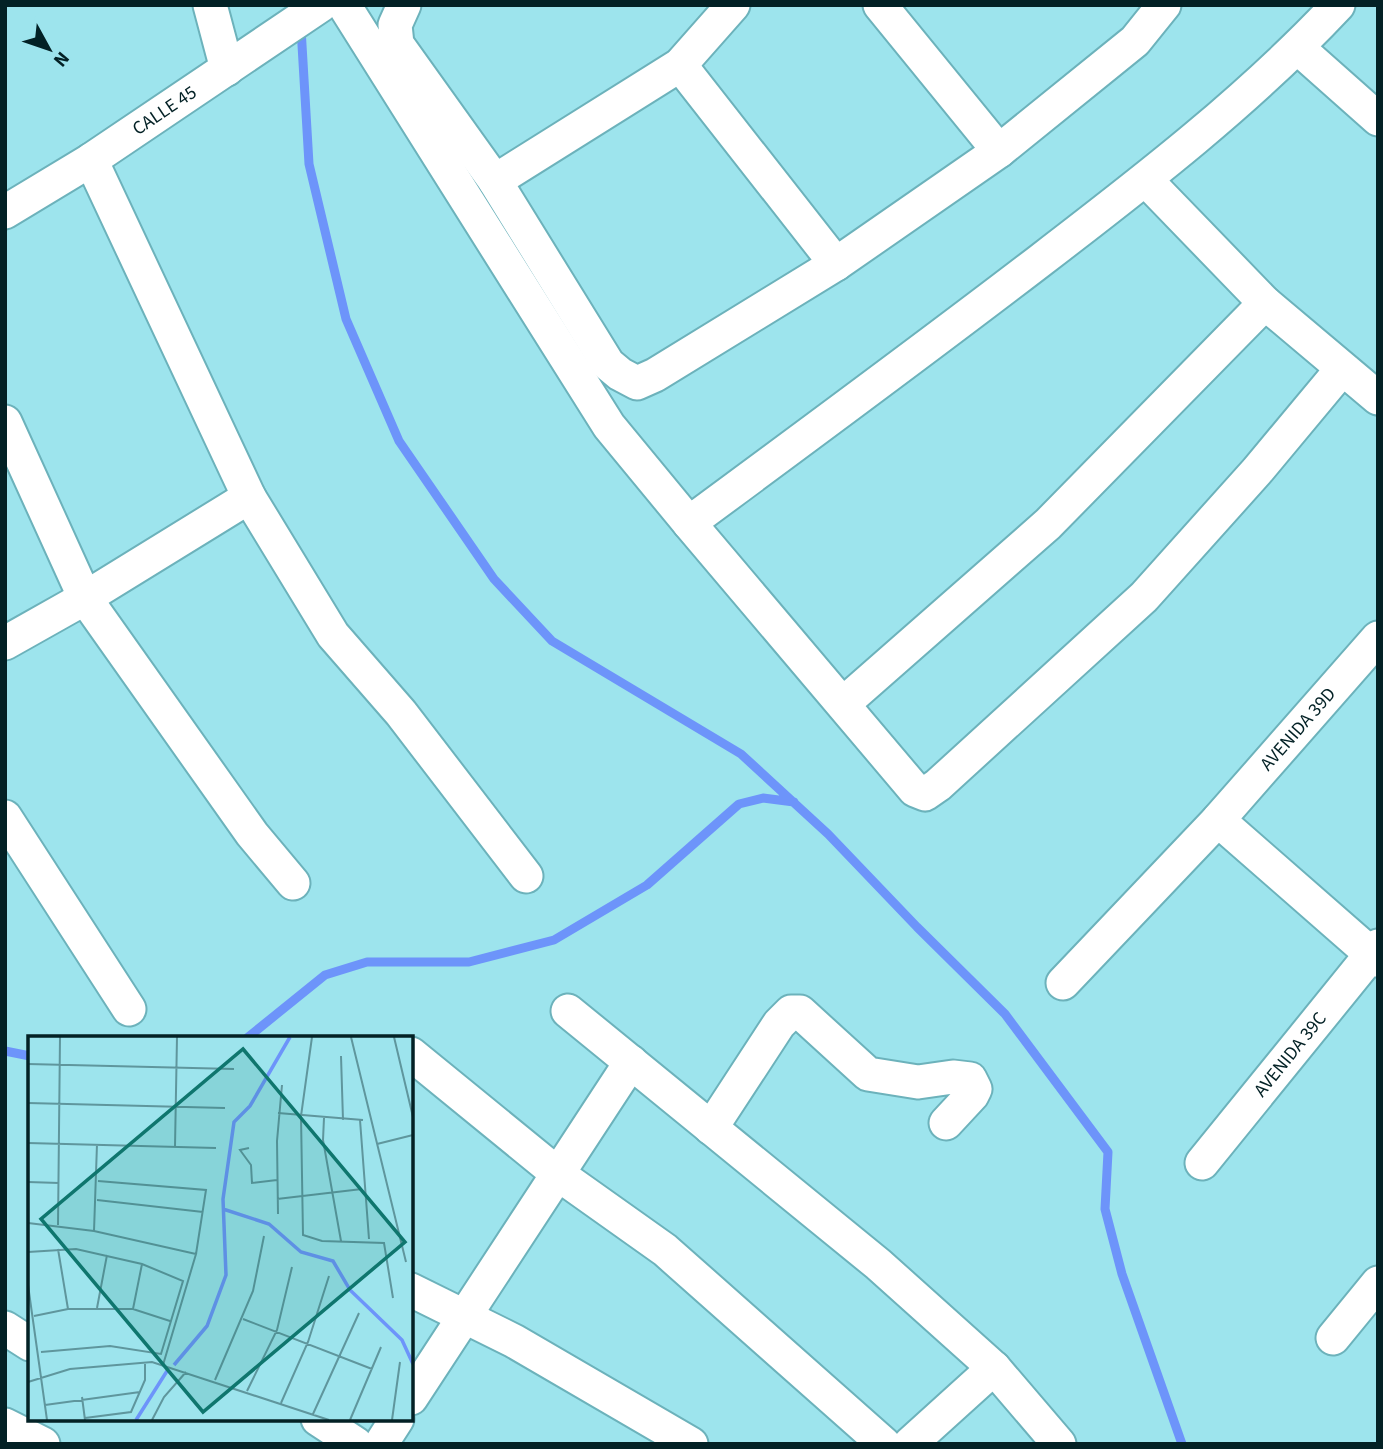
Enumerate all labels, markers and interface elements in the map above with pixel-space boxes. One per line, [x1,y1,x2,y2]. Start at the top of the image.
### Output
north arrow [14,14,84,84]
text: N [46,45,75,72]
street label: CALLE 45 [127,79,202,142]
street label: AVENIDA 39D [1254,681,1342,777]
street label: AVENIDA 39C [1247,1006,1333,1103]
inset map [28,1036,413,1421]

